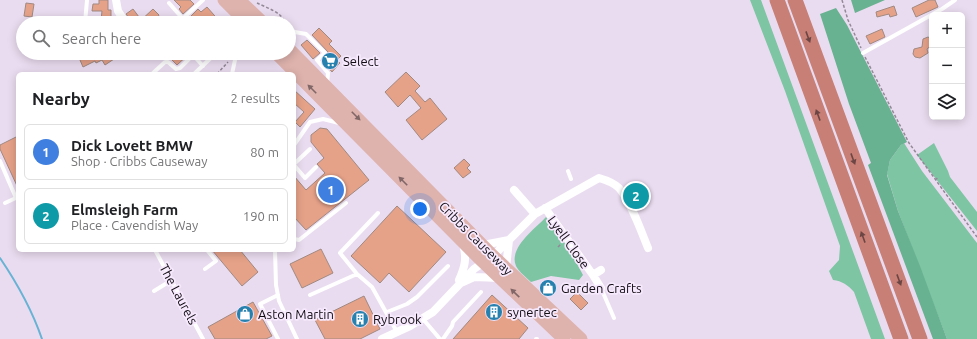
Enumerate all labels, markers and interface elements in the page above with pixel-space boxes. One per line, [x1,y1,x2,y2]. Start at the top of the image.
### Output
map controls [929,12,965,120]
button: + [929,12,965,48]
search box [16,16,296,60]
icon: search [30,27,52,49]
text: Search here [62,30,141,47]
one-way arrow [806,31,812,43]
button: − [929,48,965,84]
supermarket icon: Select [320,51,340,71]
place label: Select [343,54,379,68]
one-way arrow [307,84,317,94]
button: layers [929,84,965,120]
text: Nearby [32,89,90,108]
text: 2 results [230,91,280,105]
one-way arrow [815,108,821,120]
one-way arrow [351,111,360,121]
text: Dick Lovett BMW [71,137,193,154]
text: 1 [42,145,50,159]
text: 80 m [250,145,279,159]
one-way arrow [851,153,857,165]
text: Shop · Cribbs Causeway [71,154,207,168]
pin: 1 [318,175,344,205]
one-way arrow [398,176,408,186]
pin: 2 [623,181,649,211]
street label: Cribbs Causeway [436,198,516,278]
your location [410,199,430,219]
text: Elmsleigh Farm [71,201,178,218]
text: 2 [42,209,50,223]
text: 190 m [243,209,279,223]
street label: Lyell Close [545,213,593,271]
text: Place · Cavendish Way [71,218,198,232]
one-way arrow [859,230,865,242]
street label: The Laurels [157,261,201,327]
one-way arrow [896,275,902,287]
shop icon: Garden Crafts [538,278,558,298]
place label: Garden Crafts [561,281,642,295]
one-way arrow [510,288,520,297]
building icon: synertec [484,302,504,322]
shop icon: Aston Martin [235,304,255,324]
place label: synertec [507,305,557,319]
place label: Aston Martin [258,307,334,321]
building icon: Rybrook [350,309,370,329]
place label: Rybrook [373,312,422,326]

